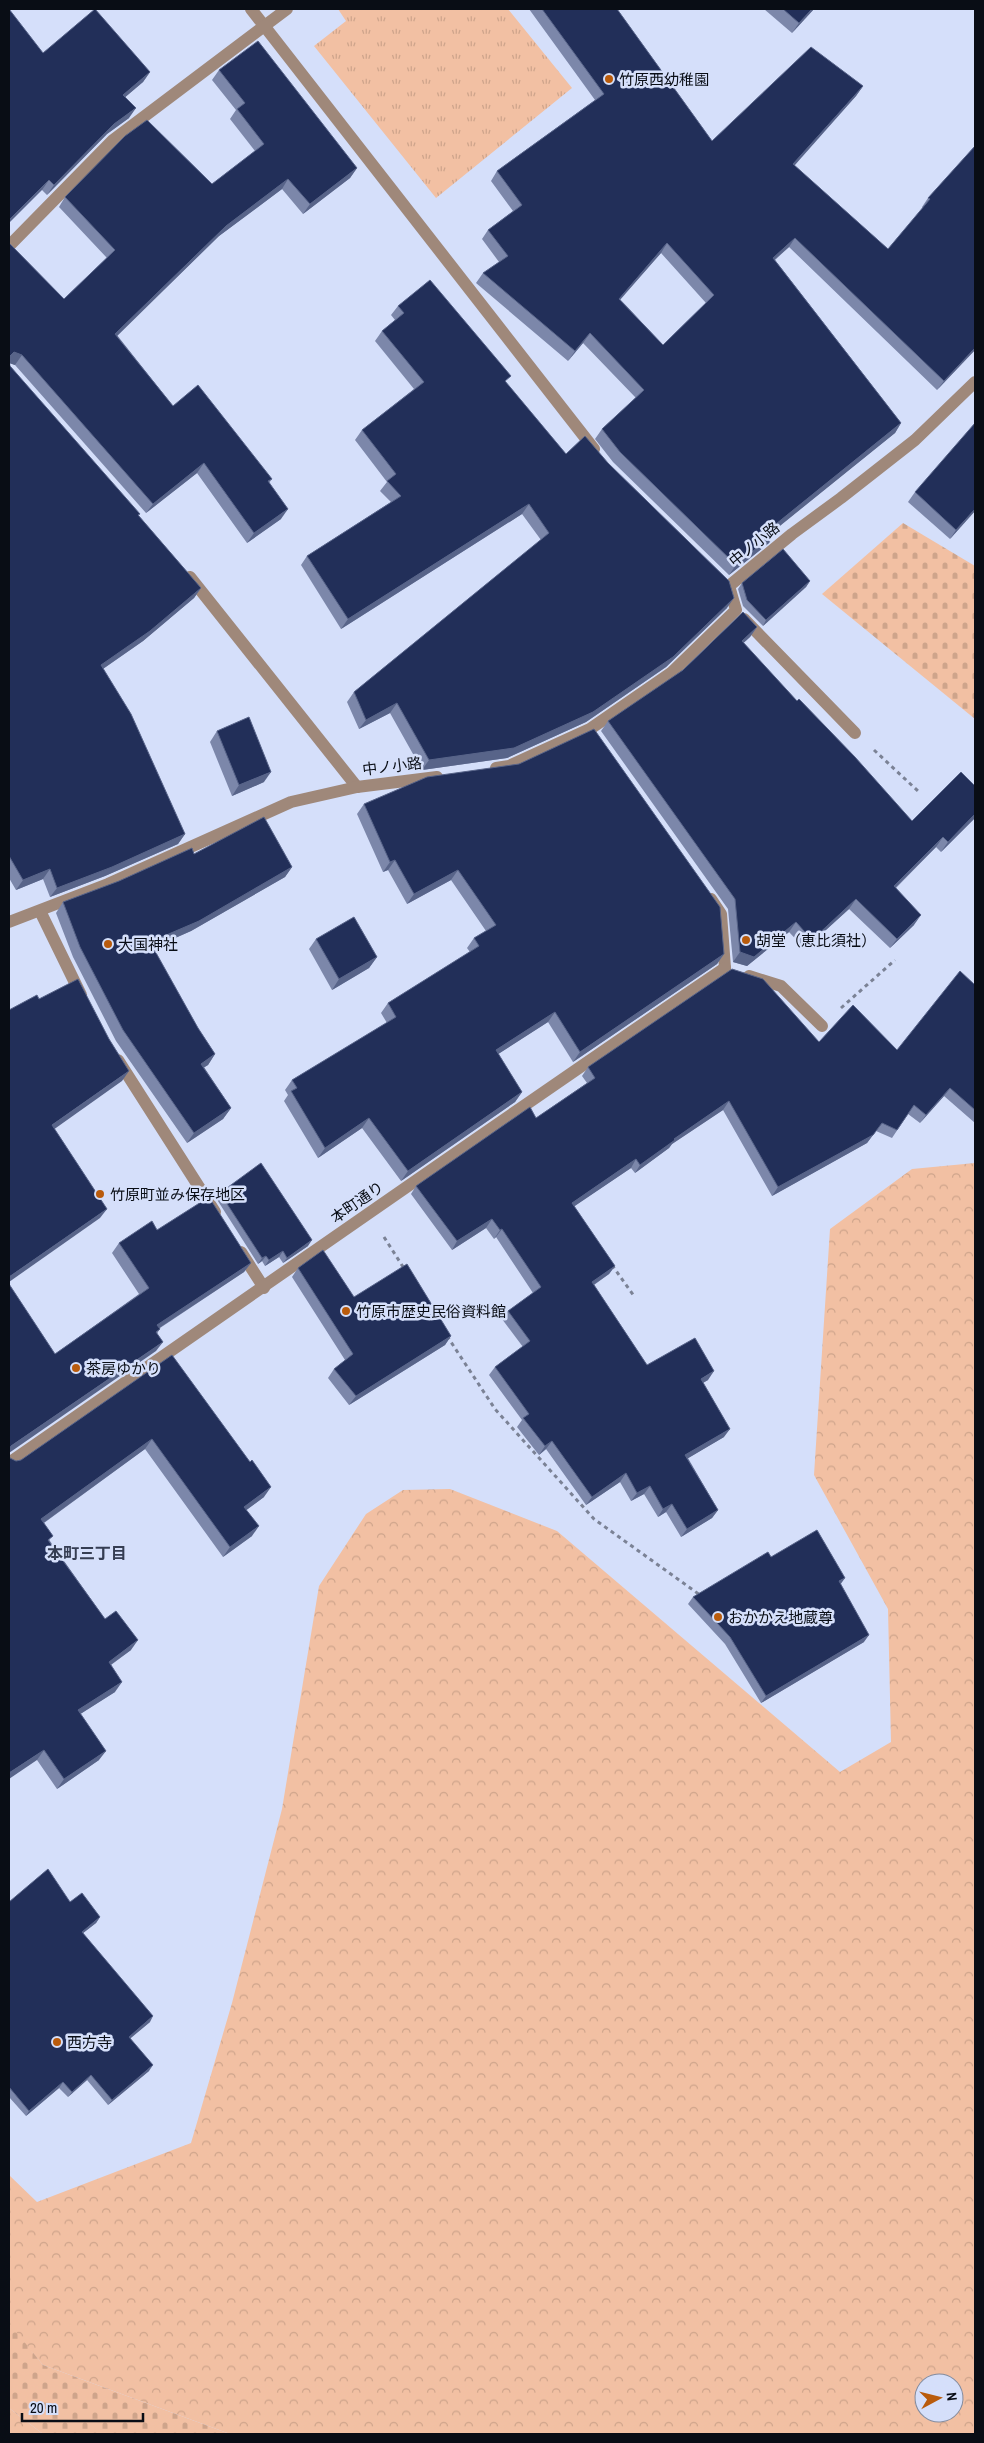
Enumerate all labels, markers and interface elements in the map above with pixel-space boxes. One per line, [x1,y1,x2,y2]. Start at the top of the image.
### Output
place label: 竹原西幼稚園 [619,69,709,90]
marker: 竹原西幼稚園 [603,73,615,85]
street label: 中ノ小路 [724,517,784,571]
street label: 中ノ小路 [361,752,423,780]
place label: 胡堂（恵比須社） [756,930,876,951]
place label: 大国神社 [118,934,178,955]
marker: 胡堂（恵比須社） [740,934,752,946]
marker: 大国神社 [102,938,114,950]
street label: 本町通り [326,1176,388,1228]
place label: 竹原町並み保存地区 [110,1184,245,1205]
marker: 竹原町並み保存地区 [94,1188,106,1200]
place label: 竹原市歴史民俗資料館 [356,1301,506,1322]
marker: 竹原市歴史民俗資料館 [340,1305,352,1317]
place label: 茶房ゆかり [86,1358,161,1379]
marker: 茶房ゆかり [70,1362,82,1374]
district label: 本町三丁目 [47,1542,127,1564]
place label: おかかえ地蔵尊 [728,1607,833,1628]
marker: おかかえ地蔵尊 [712,1611,724,1623]
place label: 西方寺 [67,2032,112,2053]
marker: 西方寺 [51,2036,63,2048]
north arrow [914,2373,964,2423]
scale bar [22,2390,144,2422]
text: N [942,2391,961,2402]
text: 20 m [30,2397,57,2418]

